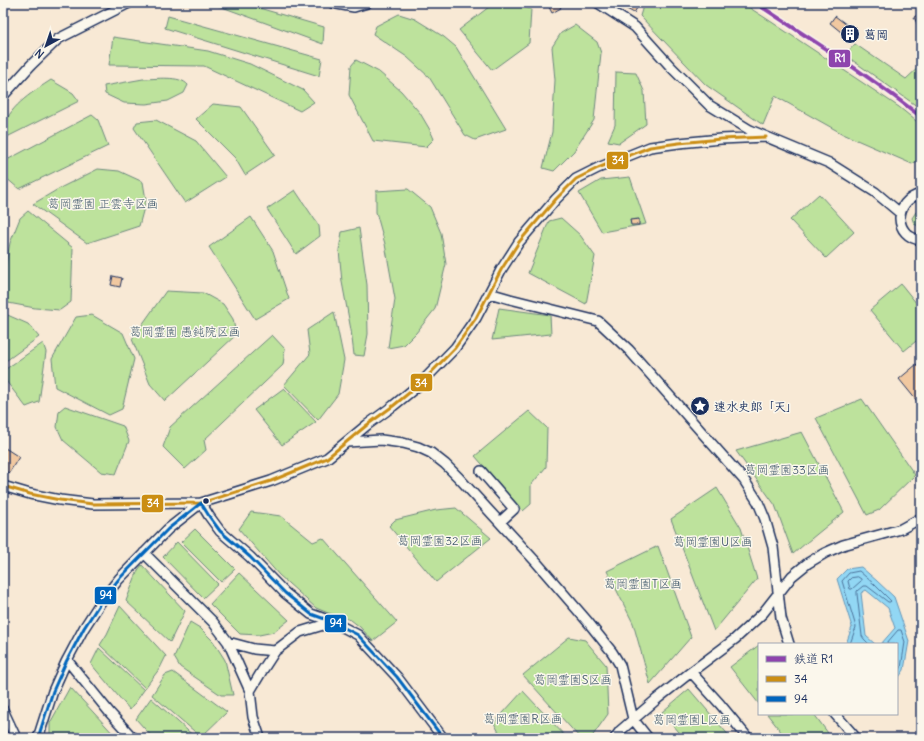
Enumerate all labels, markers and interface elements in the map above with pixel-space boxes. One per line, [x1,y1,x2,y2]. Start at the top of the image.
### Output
building icon: 葛岡 [839,23,861,45]
north arrow [26,26,66,66]
place label: 葛岡 [864,27,888,42]
text: N [32,46,47,61]
line badge: R1 [828,49,851,68]
text: R1 [834,51,846,65]
line badge: 34 [606,151,629,170]
text: 34 [612,153,625,167]
park label: 葛岡霊園 正雲寺区画 [48,196,158,211]
park label: 葛岡霊園 愚鈍院区画 [130,324,240,339]
line badge: 34 [410,373,433,392]
text: 34 [415,376,428,390]
place icon: 速水史郎「天」 [689,395,711,417]
place label: 速水史郎「天」 [714,399,798,414]
park label: 葛岡霊園33区画 [744,462,830,477]
line badge: 34 [141,494,164,513]
text: 34 [147,496,160,510]
unlabelled marker [201,496,211,506]
park label: 葛岡霊園32区画 [397,533,483,548]
park label: 葛岡霊園U区画 [673,534,753,549]
park label: 葛岡霊園T区画 [604,576,682,591]
line badge: 94 [94,586,117,605]
text: 94 [100,588,113,602]
line badge: 94 [324,614,347,633]
text: 94 [330,616,343,630]
legend [758,643,898,715]
text: 鉄道 R1 [794,651,833,666]
text: 34 [794,671,808,686]
park label: 葛岡霊園S区画 [534,672,612,687]
text: 94 [794,691,808,706]
park label: 葛岡霊園R区画 [483,711,563,726]
park label: 葛岡霊園L区画 [653,712,731,727]

